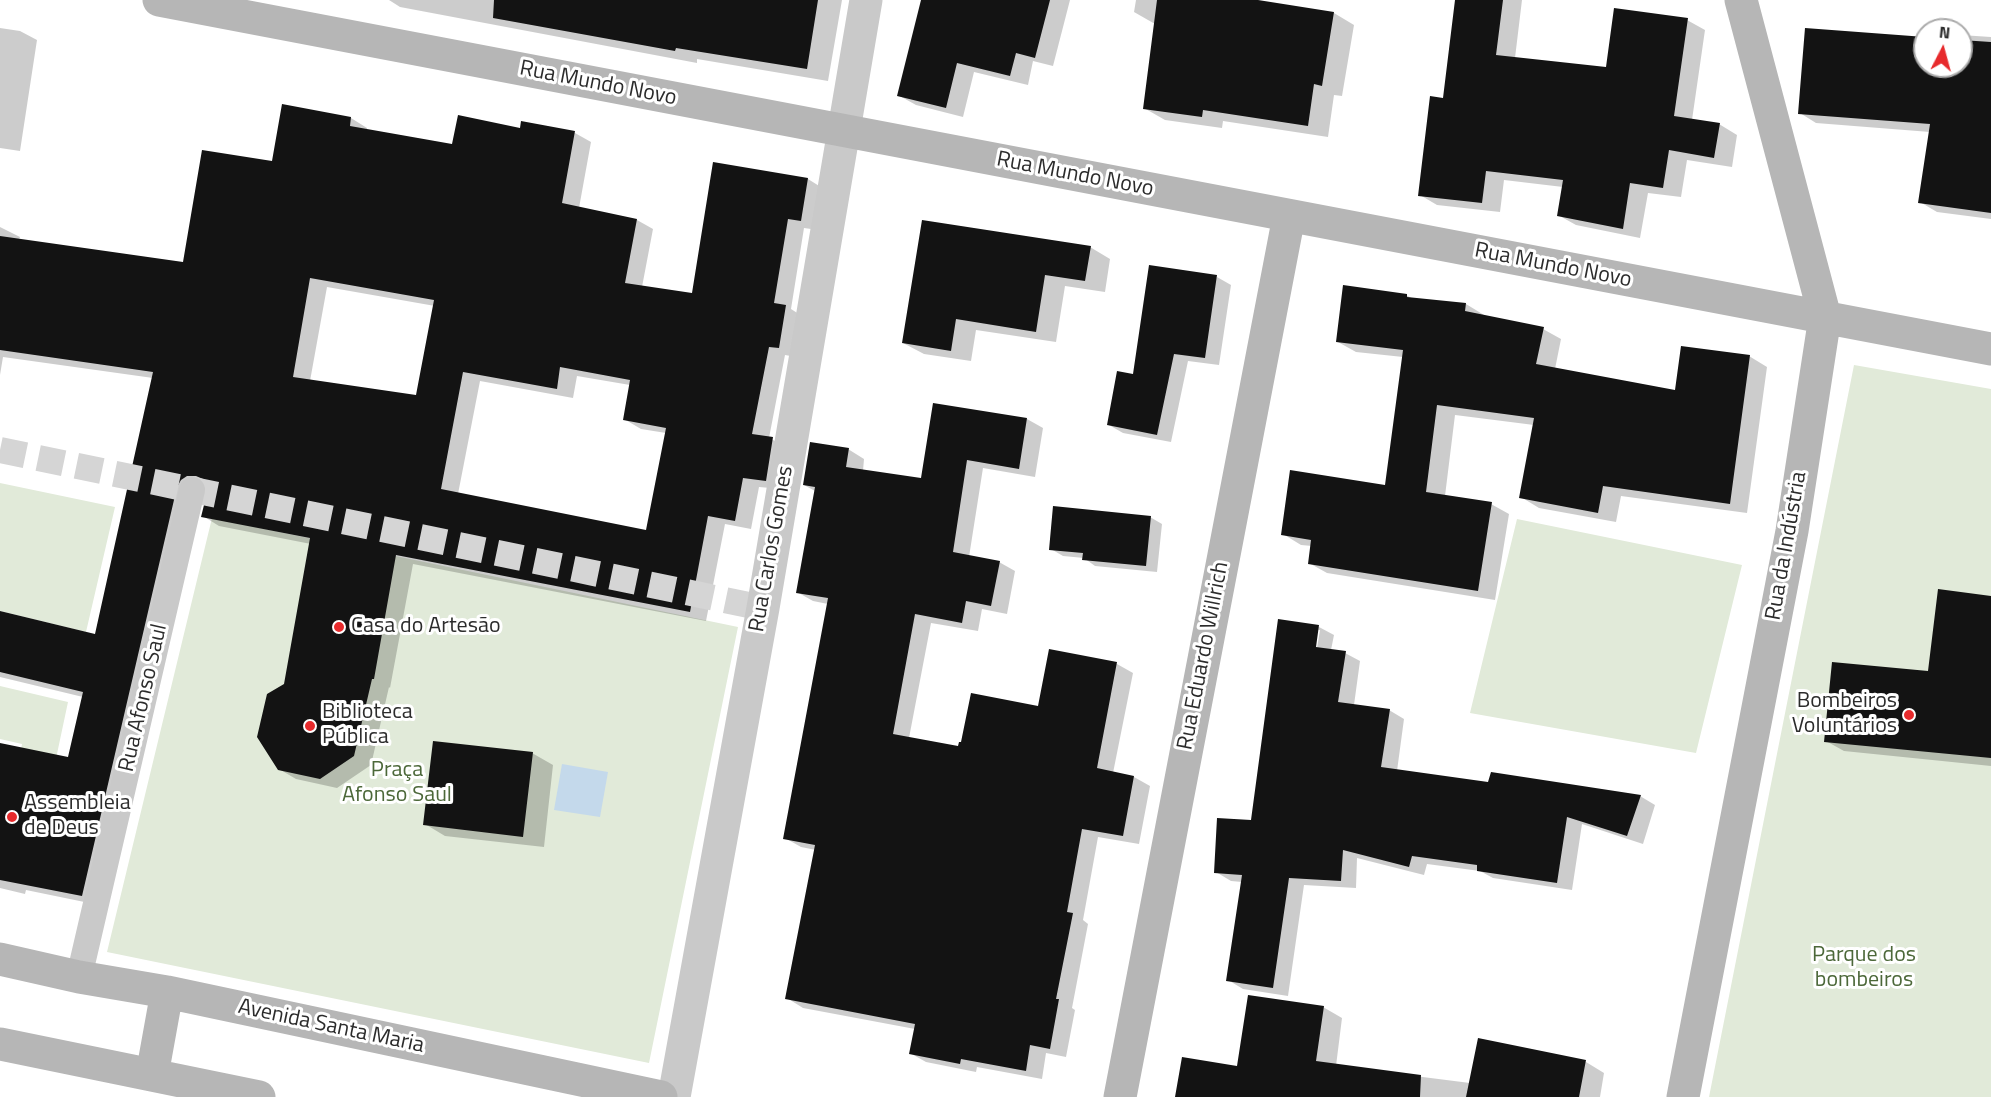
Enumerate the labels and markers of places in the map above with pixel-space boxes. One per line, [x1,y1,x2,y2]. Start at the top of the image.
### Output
place label: Casa do Artesão [351,614,501,640]
marker: Casa do Artesão [332,620,346,634]
place label: Bombeiros Voluntários [1792,689,1897,740]
place label: Biblioteca Pública [322,700,413,752]
marker: Bombeiros Voluntários [1902,708,1916,722]
marker: Biblioteca Pública [303,719,317,733]
place label: Assembleia de Deus [24,791,131,842]
marker: Assembleia de Deus [5,810,19,824]

